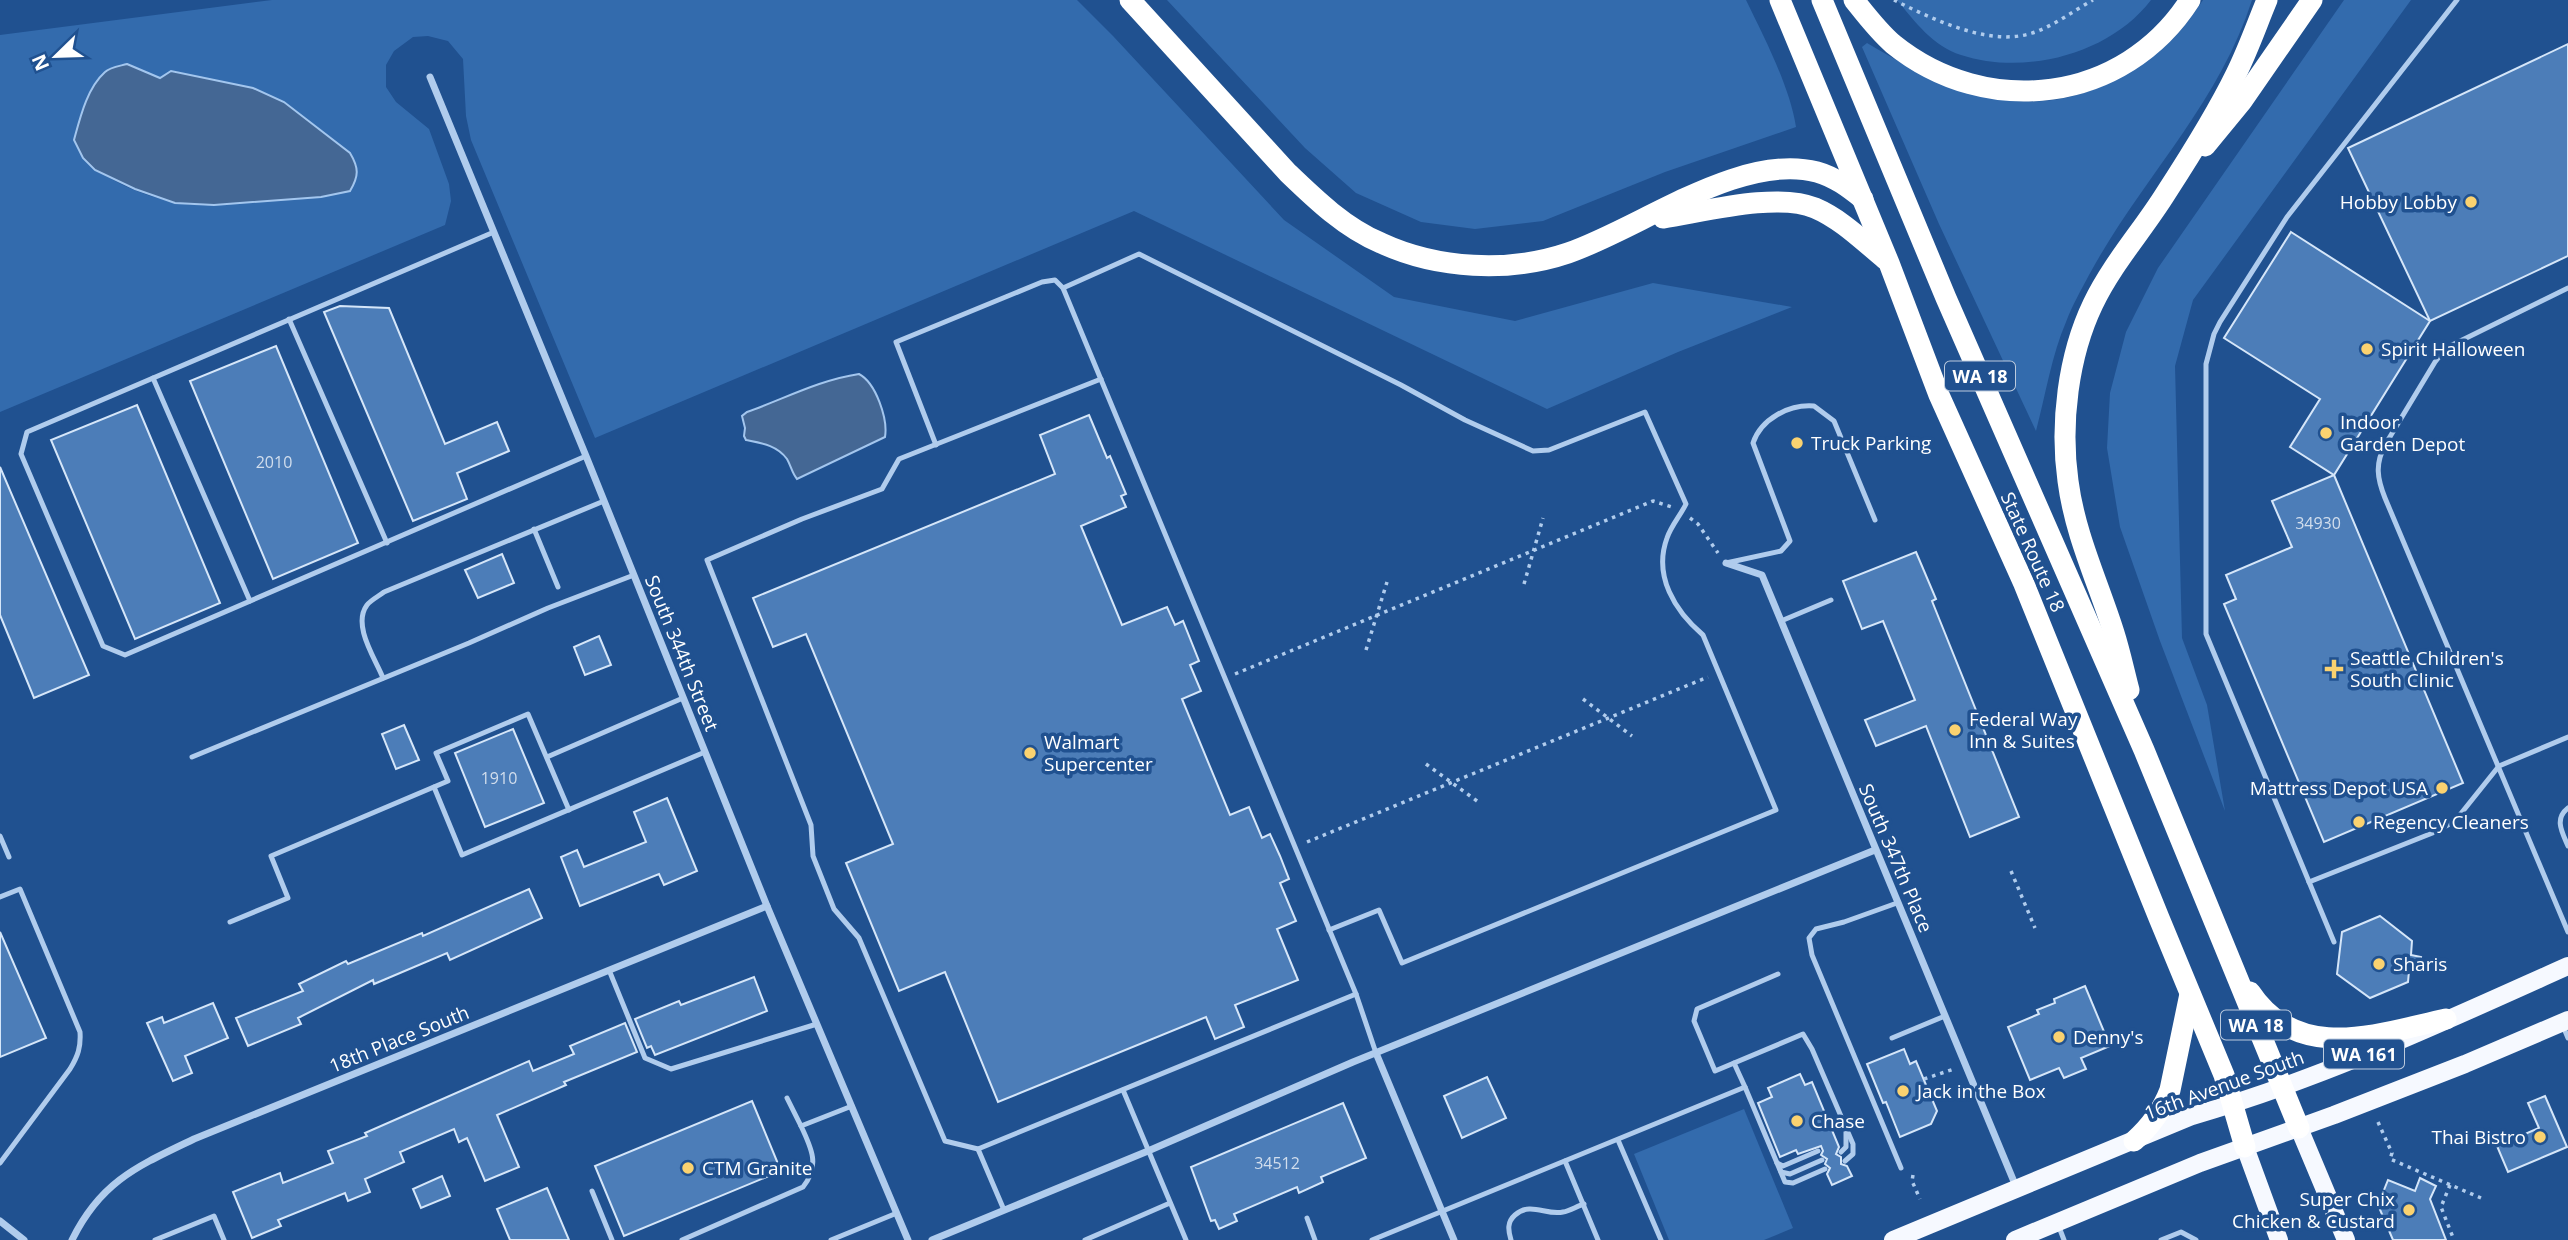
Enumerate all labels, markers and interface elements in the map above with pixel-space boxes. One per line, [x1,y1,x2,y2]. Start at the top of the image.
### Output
north arrow [21,21,91,91]
text: N [25,50,55,75]
place label: Hobby Lobby [2340,189,2457,215]
marker: Hobby Lobby [2463,194,2479,210]
place label: Spirit Halloween [2381,336,2525,362]
marker: Spirit Halloween [2359,341,2375,357]
road number: WA 18 [1945,362,2015,390]
place label: Indoor Garden Depot [2340,409,2466,457]
marker: Indoor Garden Depot [2318,425,2334,441]
place label: Truck Parking [1811,430,1931,456]
marker: Truck Parking [1789,435,1805,451]
house number: 2010 [256,451,292,473]
street label: State Route 18 [1995,488,2071,616]
house number: 34930 [2295,512,2341,534]
street label: South 344th Street [639,571,725,735]
place label: Seattle Children's South Clinic [2350,645,2504,693]
marker: Seattle Children's South Clinic [2324,659,2344,679]
place label: Federal Way Inn & Suites [1969,706,2078,754]
marker: Federal Way Inn & Suites [1947,722,1963,738]
place label: Walmart Supercenter [1044,729,1153,777]
marker: Walmart Supercenter [1022,745,1038,761]
house number: 1910 [481,767,517,789]
place label: Mattress Depot USA [2250,775,2428,801]
street label: South 347th Place [1853,780,1939,936]
marker: Mattress Depot USA [2434,780,2450,796]
place label: Regency Cleaners [2373,809,2529,835]
marker: Regency Cleaners [2351,814,2367,830]
place label: Sharis [2393,951,2447,977]
marker: Sharis [2371,956,2387,972]
street label: 18th Place South [325,999,473,1079]
road number: WA 18 [2221,1010,2291,1040]
place label: Denny's [2073,1024,2144,1050]
marker: Denny's [2051,1029,2067,1045]
road number: WA 161 [2324,1040,2404,1069]
street label: 16th Avenue South [2141,1044,2307,1126]
place label: Jack in the Box [1915,1078,2046,1104]
marker: Jack in the Box [1895,1083,1911,1099]
place label: Chase [1811,1108,1865,1134]
marker: Chase [1789,1113,1805,1129]
place label: Thai Bistro [2432,1124,2526,1150]
marker: Thai Bistro [2532,1129,2548,1145]
house number: 34512 [1254,1152,1300,1174]
place label: CTM Granite [702,1155,812,1181]
marker: CTM Granite [680,1160,696,1176]
place label: Super Chix Chicken & Custard [2232,1186,2395,1234]
marker: Super Chix Chicken & Custard [2401,1202,2417,1218]

